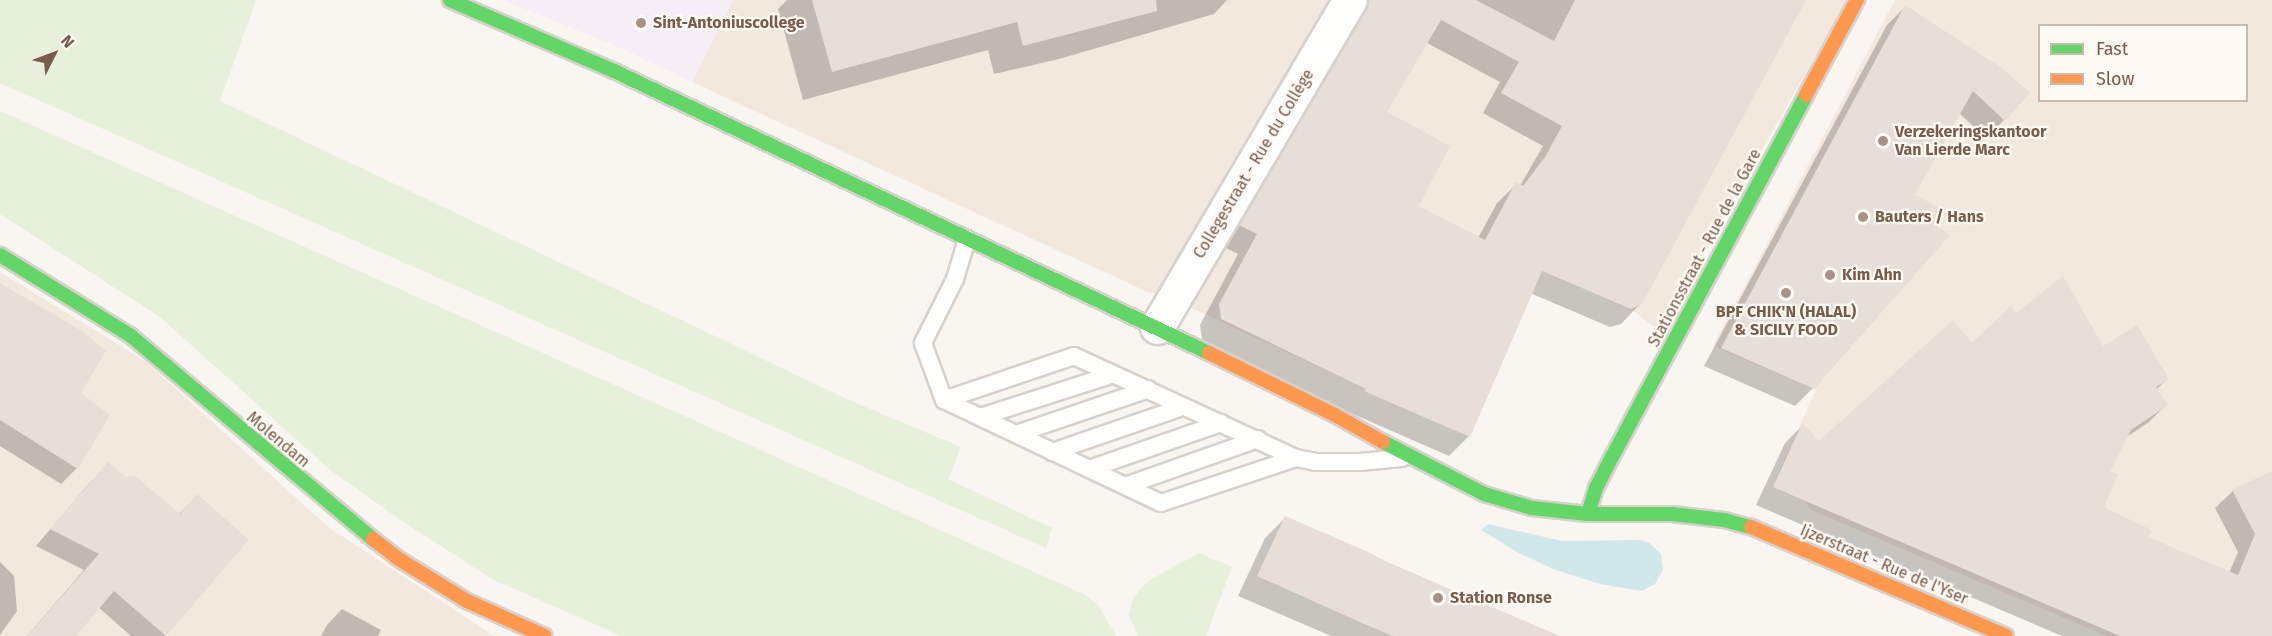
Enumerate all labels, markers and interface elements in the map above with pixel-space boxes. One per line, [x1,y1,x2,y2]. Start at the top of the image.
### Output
place label: Sint-Antoniuscollege [653,13,805,33]
marker: Sint-Antoniuscollege [634,16,648,30]
north arrow [24,24,84,84]
legend [2038,24,2248,102]
text: N [57,31,78,52]
text: Fast [2096,38,2128,60]
street label: Collegestraat - Rue du Collège [1190,66,1318,262]
text: Slow [2096,68,2134,90]
place label: Verzekeringskantoor Van Lierde Marc [1895,122,2046,160]
marker: Verzekeringskantoor Van Lierde Marc [1876,134,1890,148]
street label: Stationsstraat - Rue de la Gare [1645,146,1765,350]
place label: Bauters / Hans [1875,207,1984,227]
marker: Bauters / Hans [1856,210,1870,224]
place label: Kim Ahn [1842,265,1902,285]
marker: Kim Ahn [1823,268,1837,282]
marker: BPF CHIK'N (HALAL) & SICILY FOOD [1779,286,1793,300]
place label: BPF CHIK'N (HALAL) & SICILY FOOD [1716,302,1856,340]
street label: Molendam [243,408,313,472]
street label: Ijzerstraat - Rue de l'Yser [1797,521,1971,609]
place label: Station Ronse [1450,588,1552,608]
marker: Station Ronse [1431,591,1445,605]

